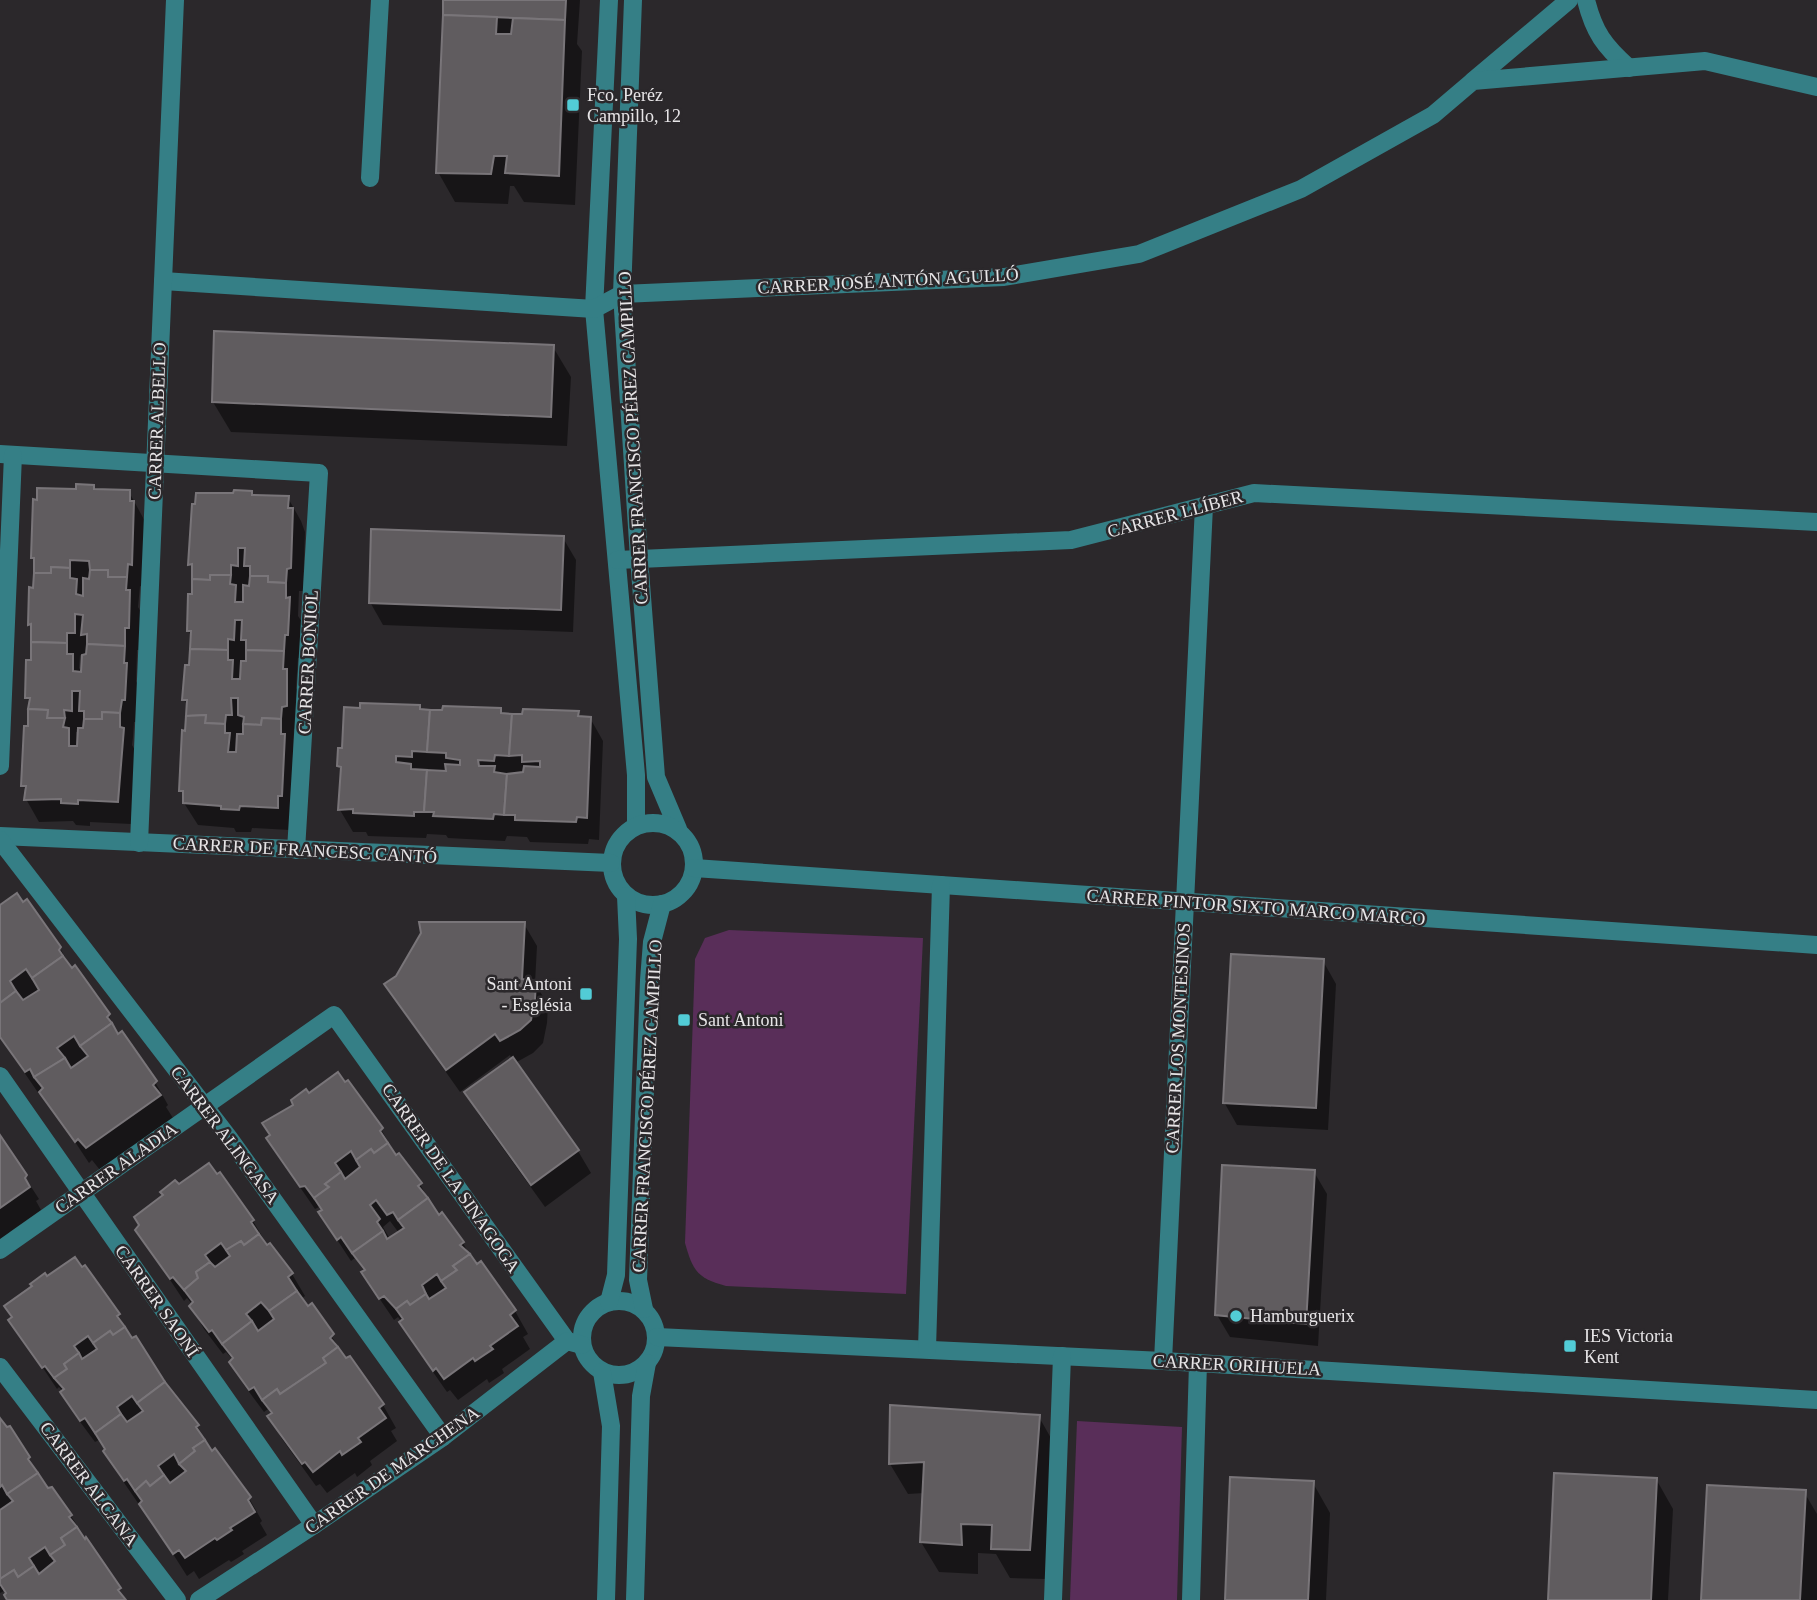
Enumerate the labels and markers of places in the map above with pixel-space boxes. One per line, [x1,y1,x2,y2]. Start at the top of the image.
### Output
place label: Fco. Peréz Campillo, 12 [587,85,681,126]
marker: Fco. Peréz Campillo, 12 [565,97,581,113]
place label: Sant Antoni - Església [486,974,572,1015]
marker: Sant Antoni - Església [578,986,594,1002]
place label: Sant Antoni [698,1010,784,1030]
marker: Sant Antoni [676,1012,692,1028]
place label: Hamburguerix [1250,1306,1355,1326]
marker: Hamburguerix [1228,1308,1244,1324]
place label: IES Victoria Kent [1584,1326,1673,1367]
marker: IES Victoria Kent [1562,1338,1578,1354]

